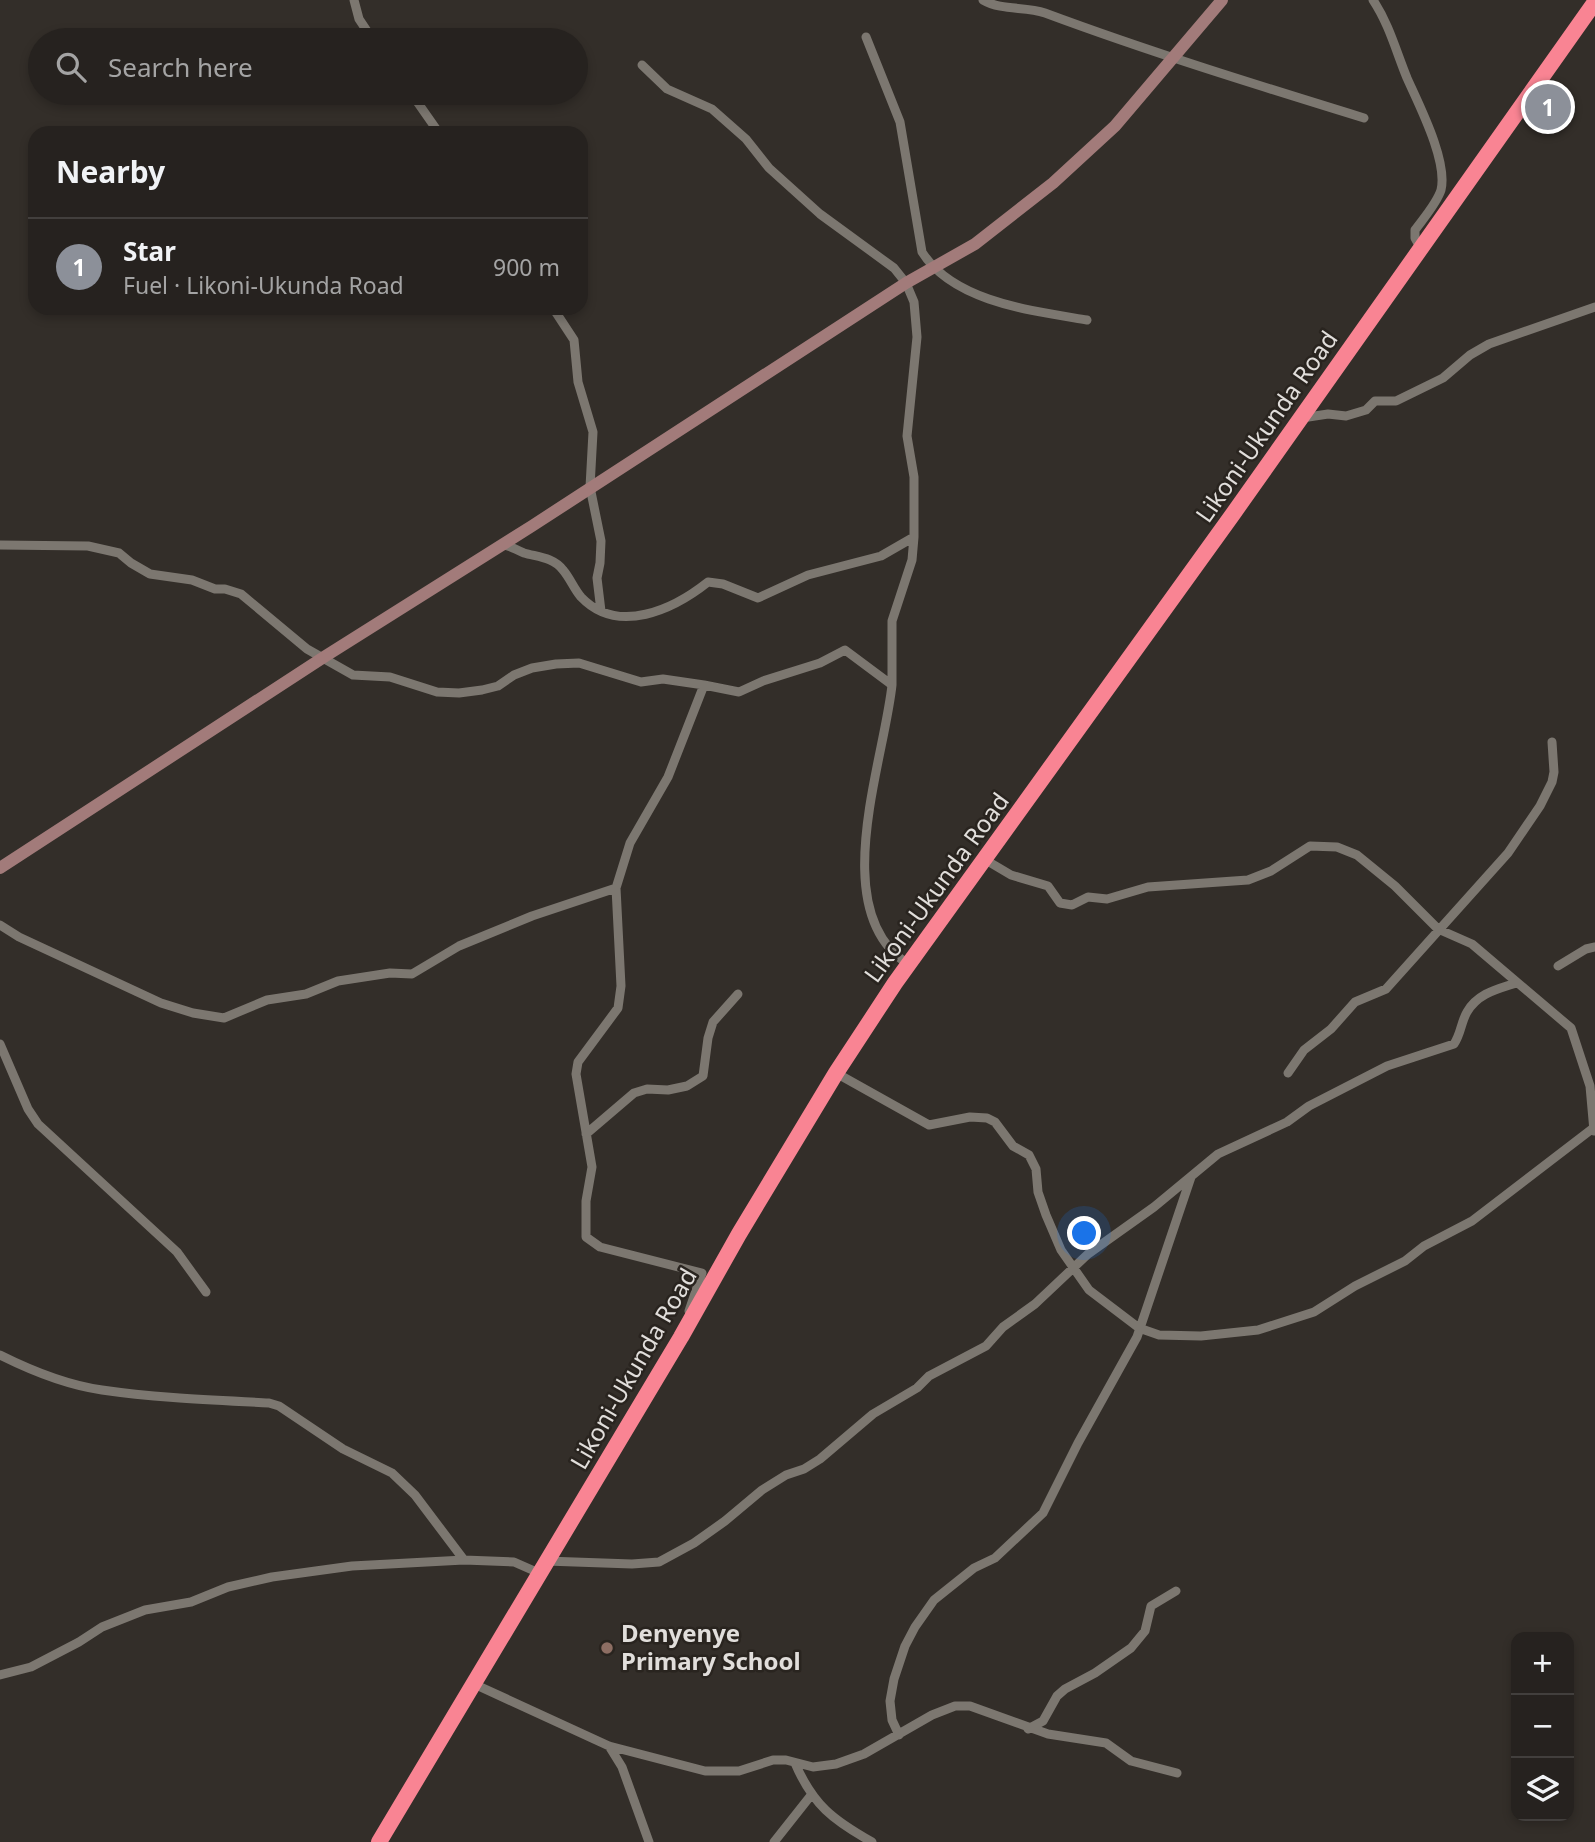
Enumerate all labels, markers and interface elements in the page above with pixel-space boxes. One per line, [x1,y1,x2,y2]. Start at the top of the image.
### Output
search box [28,28,588,105]
icon: search [52,48,90,86]
text: Search here [108,49,253,85]
pin: 1 [1525,81,1571,133]
text: Nearby [56,151,165,192]
text: Star [123,233,176,269]
text: 1 [72,251,86,283]
text: 900 m [493,251,560,283]
text: Fuel · Likoni-Ukunda Road [123,269,404,301]
street label: Likoni-Ukunda Road [1187,324,1344,529]
street label: Likoni-Ukunda Road [856,786,1016,989]
your location [1067,1216,1101,1250]
street label: Likoni-Ukunda Road [562,1262,704,1475]
place label: Denyenye Primary School [621,1616,801,1677]
map controls [1511,1632,1574,1821]
button: + [1511,1632,1574,1695]
marker: Denyenye Primary School [599,1640,615,1656]
button: − [1511,1695,1574,1758]
button: layers [1511,1758,1574,1821]

